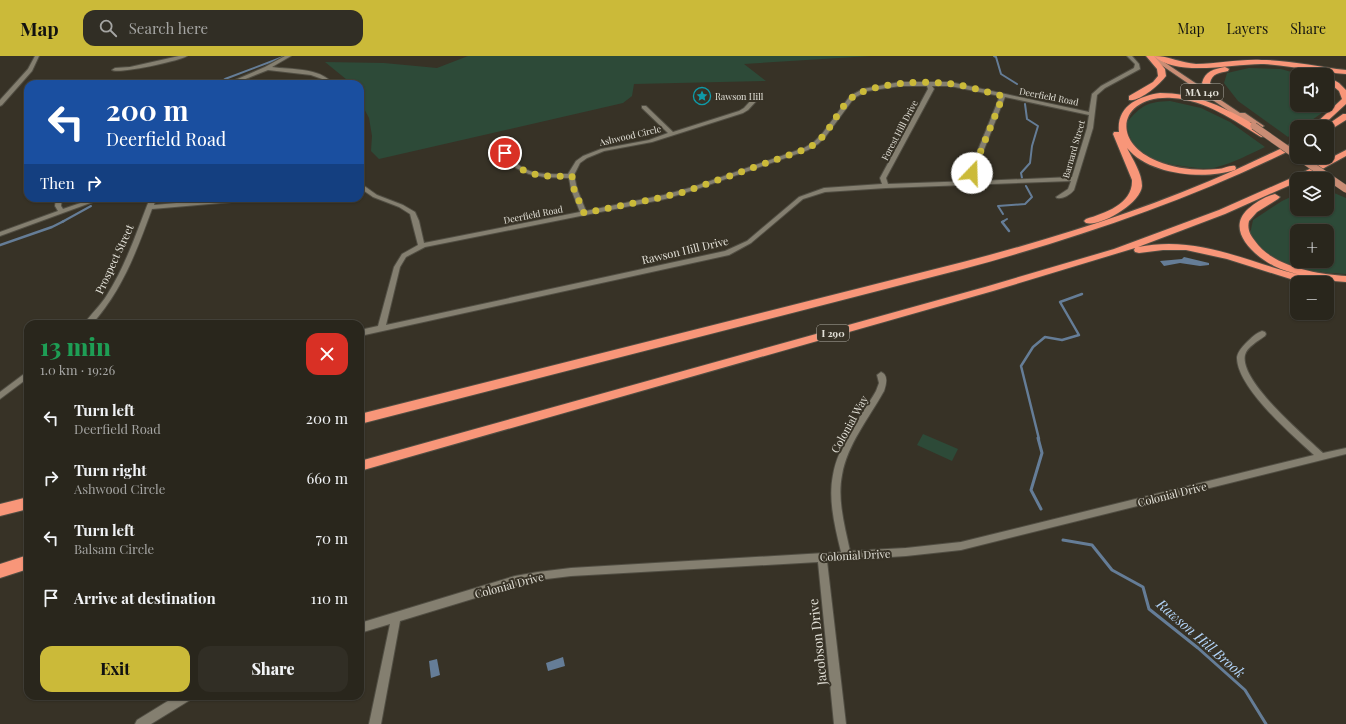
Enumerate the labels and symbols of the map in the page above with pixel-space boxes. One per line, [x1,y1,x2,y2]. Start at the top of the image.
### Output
street label: Deerfield Road [1018,84,1080,108]
road number: MA 140 [1181,84,1223,100]
place icon: Rawson Hill [692,86,712,106]
place label: Rawson Hill [715,90,764,102]
street label: Forest Hill Drive [878,97,920,162]
street label: Barnard Street [1059,118,1087,179]
street label: Ashwood Circle [597,122,663,148]
pin [488,136,522,170]
position arrow [951,152,993,194]
street label: Deerfield Road [502,202,564,226]
street label: Prospect Street [91,222,137,296]
street label: Rawson Hill Drive [640,233,730,267]
road number: I 290 [817,325,849,341]
street label: Colonial Way [827,392,871,455]
street label: Colonial Drive [1136,478,1208,510]
street label: Colonial Drive [819,546,891,564]
street label: Colonial Drive [473,569,545,601]
water label: Rawson Hill Brook [1152,594,1249,682]
street label: Jacobson Drive [804,597,830,687]

